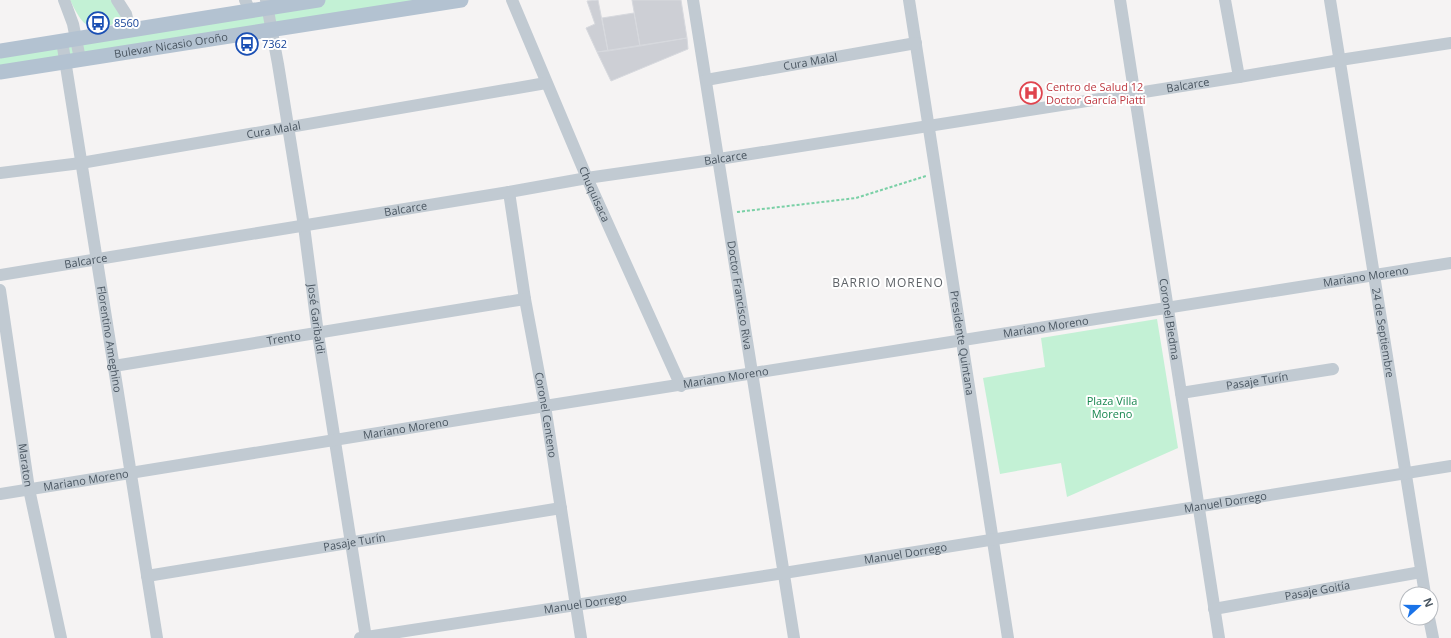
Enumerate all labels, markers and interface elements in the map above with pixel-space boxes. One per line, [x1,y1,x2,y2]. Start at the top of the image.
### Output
bus stop icon: 8560 [85,10,111,36]
place label: 8560 [114,15,139,30]
street label: Bulevar Nicasio Oroño [113,28,229,61]
bus stop icon: 7362 [234,31,260,57]
place label: 7362 [262,36,287,51]
street label: Cura Malal [782,49,839,73]
street label: Balcarce [1165,74,1210,95]
place label: Centro de Salud 12 Doctor García Piatti [1046,79,1146,107]
hospital icon: Centro de Salud 12 Doctor García Piatti [1018,80,1044,106]
street label: Cura Malal [245,117,302,141]
street label: Balcarce [703,147,748,168]
street label: Chuquisaca [576,164,614,224]
street label: Balcarce [383,197,428,219]
street label: Doctor Francisco Riva [724,240,756,351]
street label: Balcarce [63,250,108,271]
street label: Mariano Moreno [1322,262,1410,290]
district label: BARRIO MORENO [832,274,944,291]
street label: Coronel Biedma [1156,277,1184,361]
street label: José Garibaldi [304,282,329,355]
street label: Florentino Ameghino [94,285,126,394]
street label: 24 de Septiembre [1369,287,1398,379]
street label: Presidente Quintana [947,289,978,396]
street label: Mariano Moreno [1002,312,1090,341]
street label: Trento [266,328,302,348]
street label: Mariano Moreno [682,363,770,391]
street label: Pasaje Turín [1225,368,1289,393]
street label: Coronel Centeno [532,371,561,459]
park label: Plaza Villa Moreno [1087,393,1137,421]
street label: Mariano Moreno [362,414,450,442]
street label: Maraton [15,442,37,488]
street label: Mariano Moreno [42,465,130,494]
street label: Manuel Dorrego [1183,488,1268,516]
street label: Pasaje Turín [322,529,386,554]
street label: Manuel Dorrego [863,539,948,567]
street label: Pasaje Goitía [1283,577,1351,603]
north arrow [1399,586,1439,626]
street label: Manuel Dorrego [543,589,628,617]
text: N [1420,595,1437,609]

